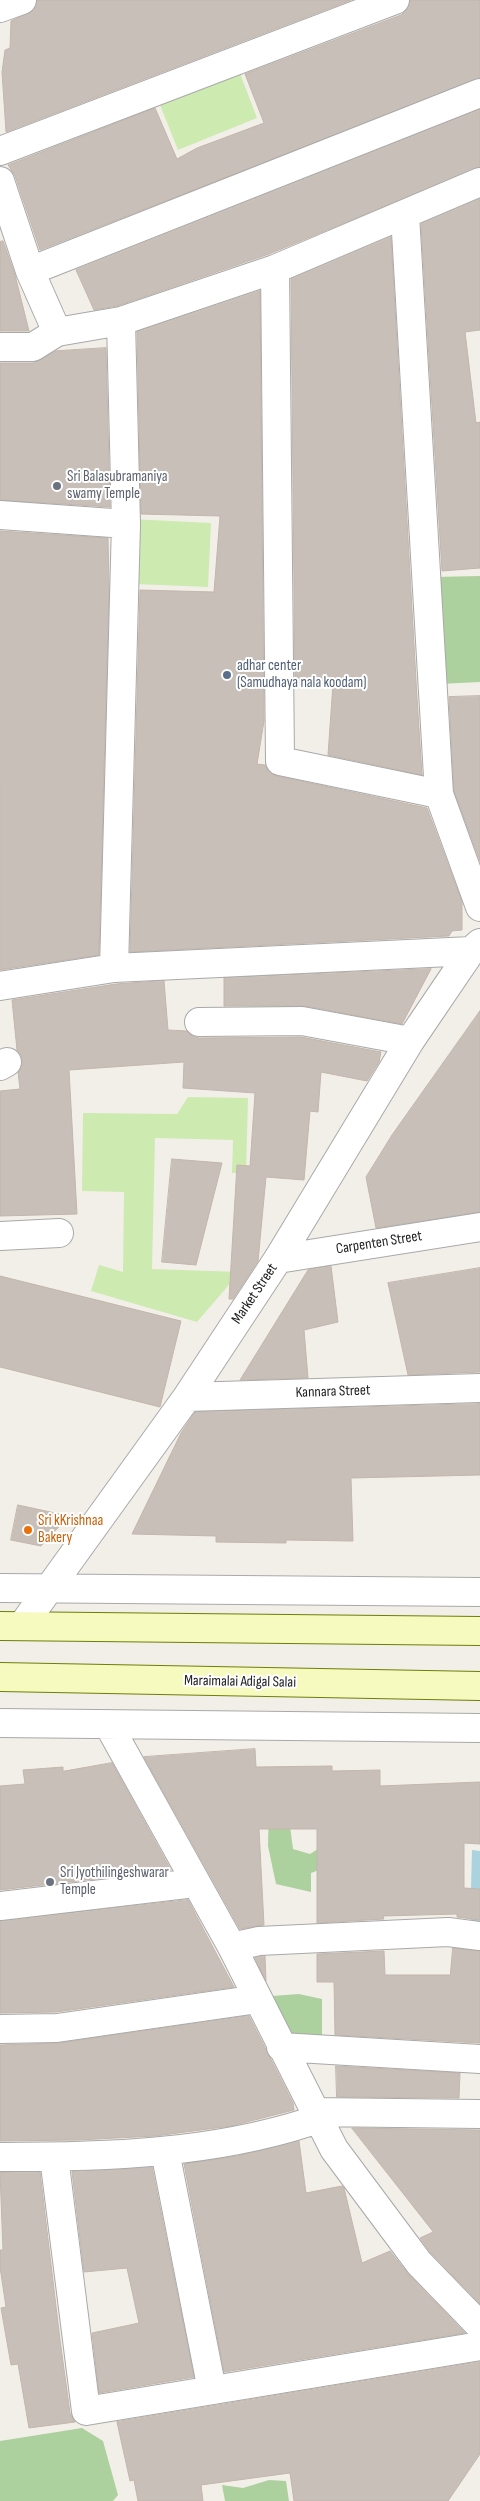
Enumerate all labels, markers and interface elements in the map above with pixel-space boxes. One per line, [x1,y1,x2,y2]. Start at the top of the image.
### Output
place label: Sri Balasubramaniya swamy Temple [67,468,168,503]
marker: Sri Balasubramaniya swamy Temple [51,480,63,492]
place label: adhar center (Samudhaya nala koodam) [237,657,366,692]
marker: adhar center (Samudhaya nala koodam) [221,669,233,681]
street label: Carpenten Street [335,1227,423,1259]
street label: Market Street [228,1260,282,1328]
street label: Kannara Street [295,1382,371,1402]
place label: Sri kKrishnaa Bakery [38,1512,103,1547]
marker: Sri kKrishnaa Bakery [22,1524,34,1536]
street label: Maraimalai Adigal Salai [184,1672,296,1692]
place label: Sri Jyothilingeshwarar Temple [60,1864,169,1899]
marker: Sri Jyothilingeshwarar Temple [44,1876,56,1888]

